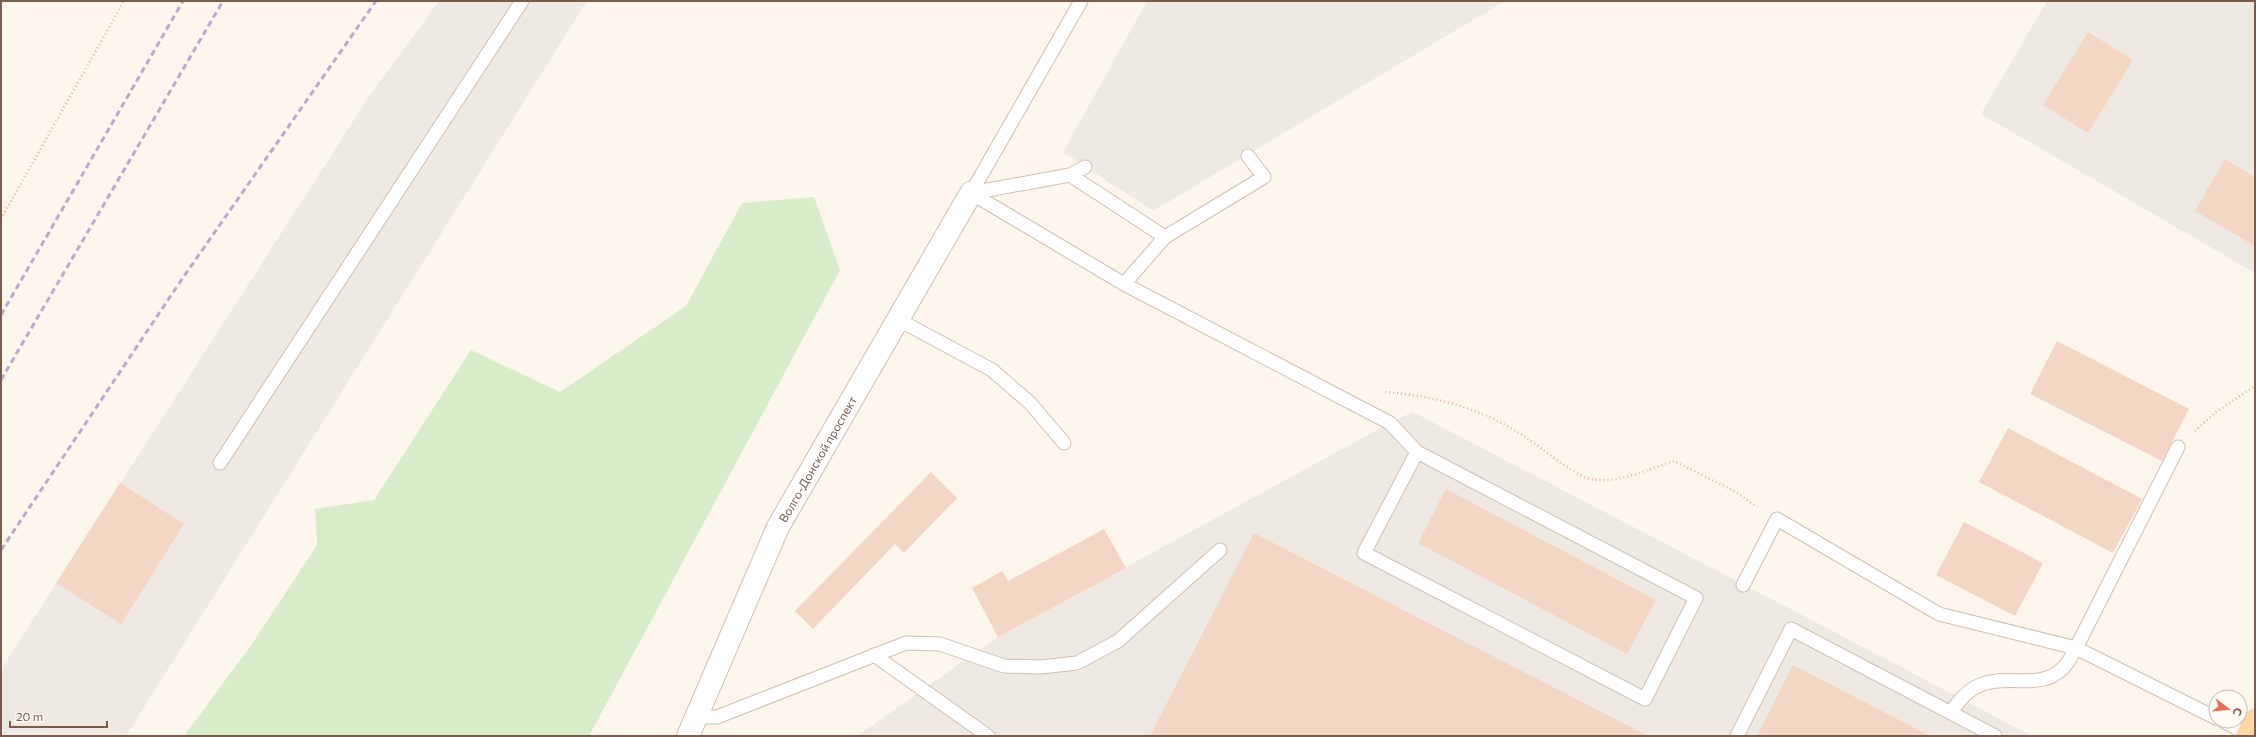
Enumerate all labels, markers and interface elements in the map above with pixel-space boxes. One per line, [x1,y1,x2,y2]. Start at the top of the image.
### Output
street label: Волго-Донской проспект [775,393,859,525]
north arrow [2208,689,2248,729]
scale bar [10,703,107,729]
text: С [2231,706,2245,718]
text: 20 m [16,709,43,723]

